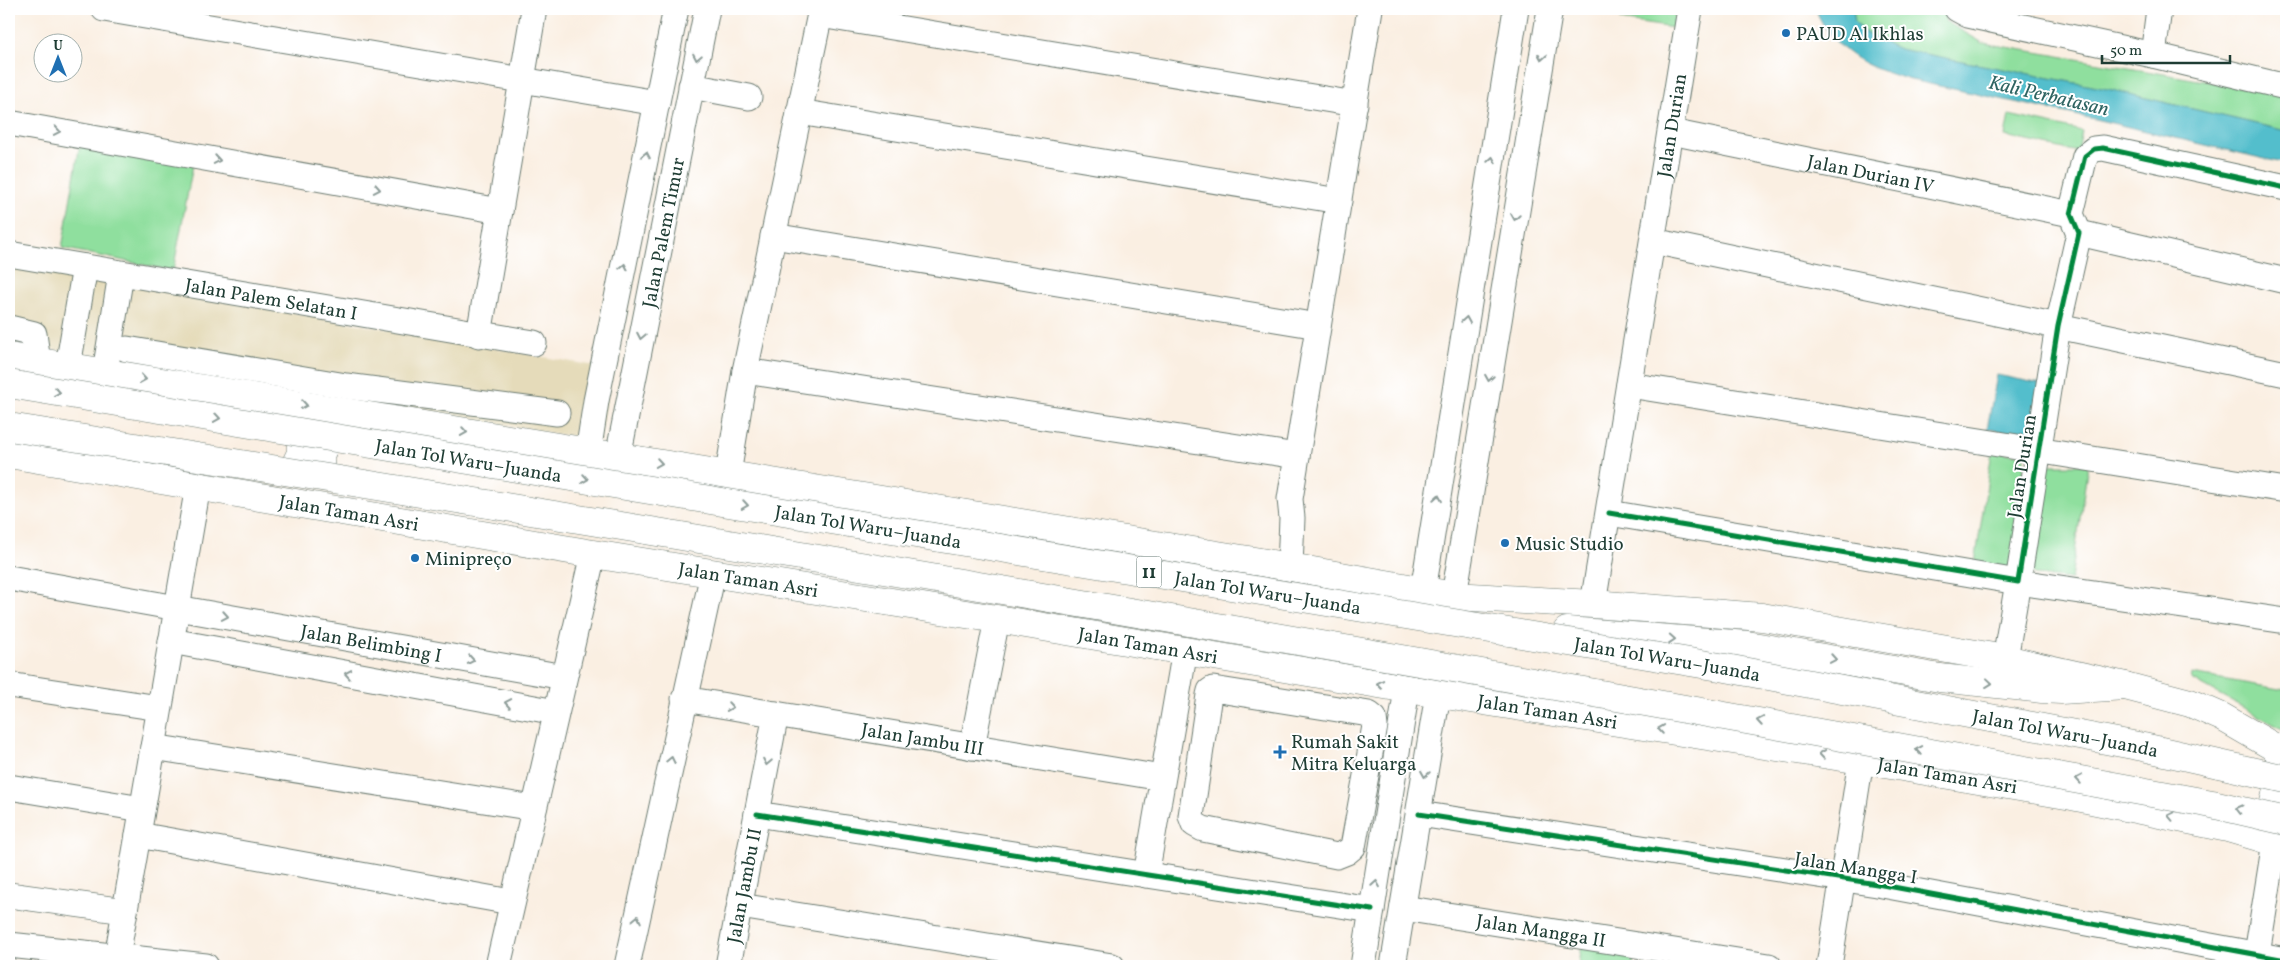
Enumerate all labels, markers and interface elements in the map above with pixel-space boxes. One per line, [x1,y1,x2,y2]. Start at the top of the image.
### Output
place label: PAUD Al Ikhlas [1796,22,1924,48]
marker: PAUD Al Ikhlas [1780,27,1792,39]
north arrow [32,32,82,82]
scale bar [2102,32,2230,64]
text: U [53,37,63,56]
text: 50 m [2110,41,2142,62]
one-way arrow [693,52,703,61]
one-way arrow [1537,52,1547,61]
water label: Kali Perbatasan [1986,70,2111,124]
street label: Jalan Durian [1652,72,1694,180]
one-way arrow [52,126,61,136]
street label: Jalan Durian IV [1805,149,1936,201]
one-way arrow [641,151,651,159]
one-way arrow [212,154,221,164]
street label: Jalan Palem Timur [637,155,692,310]
one-way arrow [1486,156,1496,164]
one-way arrow [372,183,381,193]
one-way arrow [1511,213,1521,222]
one-way arrow [618,263,629,272]
street label: Jalan Palem Selatan I [183,273,359,328]
one-way arrow [1460,316,1471,324]
one-way arrow [636,332,647,340]
one-way arrow [139,373,148,383]
one-way arrow [1485,373,1495,382]
one-way arrow [53,386,61,396]
one-way arrow [299,400,308,410]
one-way arrow [214,412,222,423]
street label: Jalan Durian [2002,412,2044,520]
one-way arrow [459,427,468,437]
street label: Jalan Tol Waru–Juanda [373,434,564,490]
one-way arrow [654,458,663,468]
one-way arrow [580,473,589,483]
street label: Jalan Taman Asri [277,489,421,539]
one-way arrow [1432,494,1442,503]
one-way arrow [741,500,749,510]
street label: Jalan Tol Waru–Juanda [773,500,963,556]
place label: Music Studio [1515,532,1624,558]
marker: Music Studio [1499,537,1511,549]
place label: Minipreço [425,547,512,573]
marker: Minipreço [409,552,421,564]
road number: 11 [1136,556,1162,588]
street label: Jalan Taman Asri [676,557,820,605]
street label: Jalan Tol Waru–Juanda [1172,566,1363,622]
one-way arrow [221,611,229,621]
street label: Jalan Belimbing I [298,619,444,670]
street label: Jalan Taman Asri [1076,622,1220,671]
street label: Jalan Tol Waru–Juanda [1572,632,1762,689]
one-way arrow [1668,633,1676,644]
one-way arrow [1828,653,1837,663]
one-way arrow [467,655,476,665]
one-way arrow [343,669,352,679]
one-way arrow [1985,677,1993,688]
one-way arrow [1375,680,1384,690]
street label: Jalan Taman Asri [1475,689,1620,737]
one-way arrow [503,699,512,709]
one-way arrow [725,701,734,711]
street label: Jalan Tol Waru–Juanda [1970,704,2161,765]
one-way arrow [1755,716,1764,726]
street label: Jalan Jambu III [859,718,986,763]
one-way arrow [1657,725,1666,735]
place label: Rumah Sakit Mitra Keluarga [1291,730,1416,778]
marker: Rumah Sakit Mitra Keluarga [1273,745,1287,759]
one-way arrow [1915,746,1924,756]
one-way arrow [1817,750,1826,760]
street label: Jalan Taman Asri [1875,752,2020,802]
one-way arrow [665,755,676,764]
one-way arrow [762,758,772,767]
one-way arrow [1421,770,1431,779]
one-way arrow [2075,775,2084,785]
one-way arrow [2234,804,2243,815]
one-way arrow [2167,811,2176,822]
street label: Jalan Jambu II [722,826,769,946]
street label: Jalan Mangga I [1792,846,1919,892]
one-way arrow [1371,879,1381,888]
street label: Jalan Mangga II [1474,909,1608,955]
one-way arrow [632,914,642,923]

